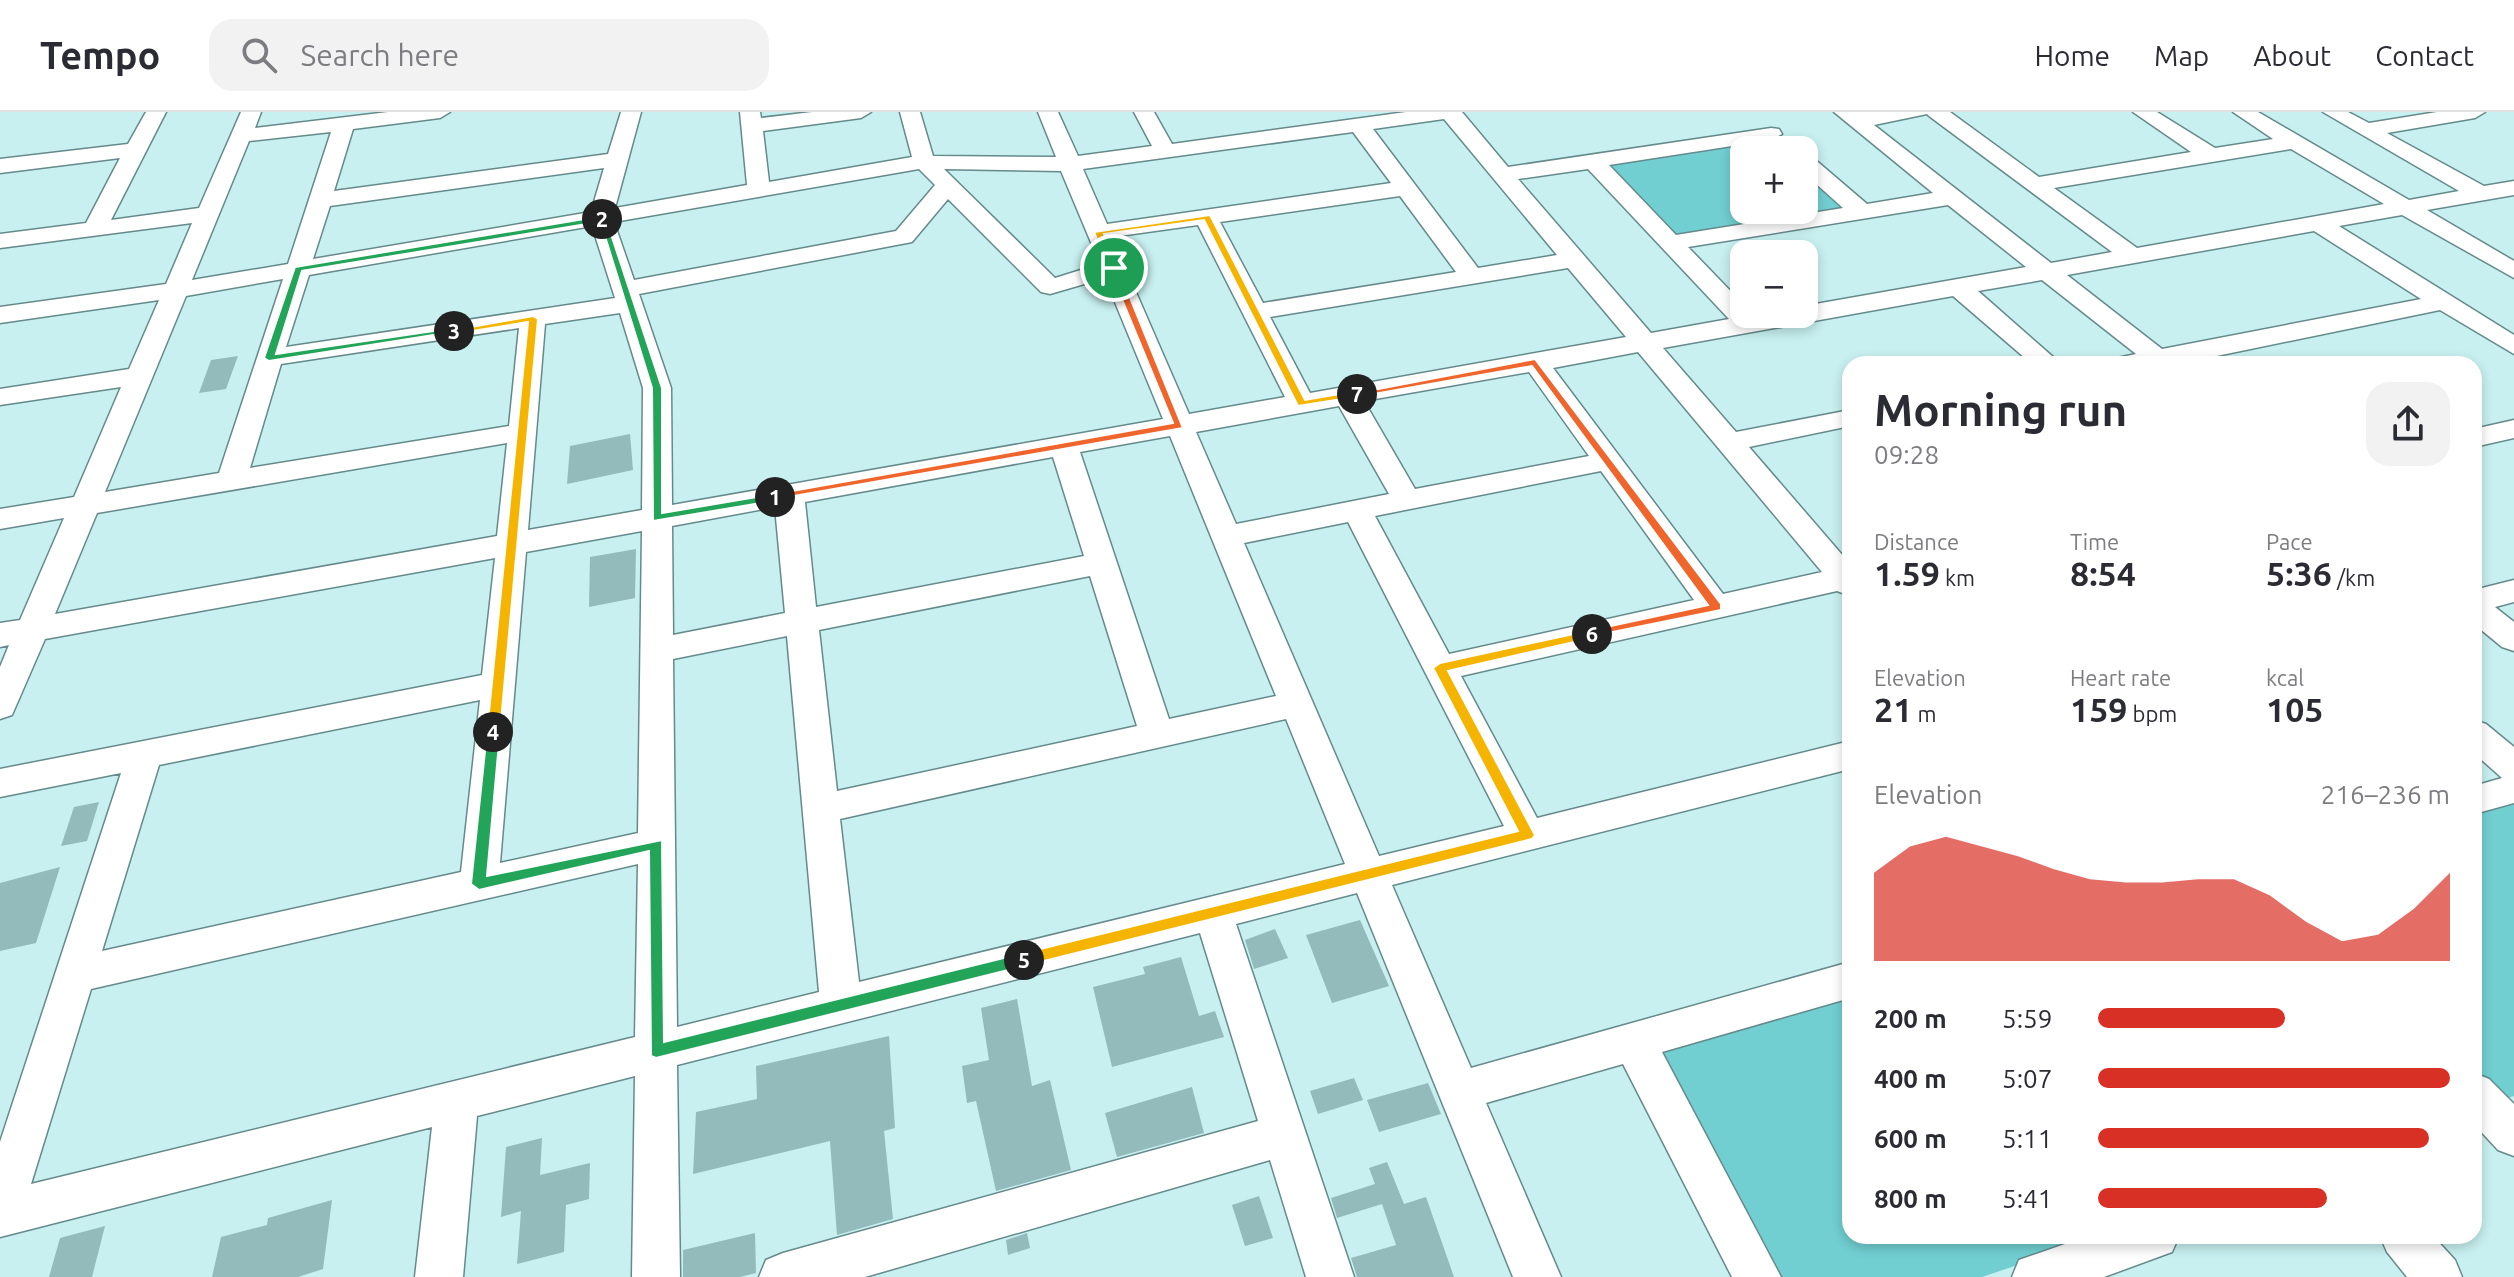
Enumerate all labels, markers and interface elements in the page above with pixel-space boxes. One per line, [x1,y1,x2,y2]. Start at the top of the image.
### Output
search box [209,19,769,91]
icon: search [237,33,281,77]
text: Tempo [40,34,161,76]
text: Search here [301,38,459,72]
text: Home [2035,40,2110,71]
text: Map [2154,40,2209,71]
text: About [2253,40,2331,71]
text: Contact [2375,40,2474,71]
map controls [1730,136,1818,328]
button: + [1730,136,1818,224]
pin: 2 [582,199,622,239]
text: 2 [596,206,608,231]
pin [1080,234,1148,302]
button: − [1730,240,1818,328]
icon: arrive [1092,246,1136,290]
pin: 3 [434,311,474,351]
text: 3 [448,318,460,343]
pin: 7 [1337,374,1377,414]
text: 7 [1351,381,1363,406]
button: share [2366,382,2450,466]
text: Morning run [1874,385,2127,434]
text: 09:28 [1874,440,1939,469]
pin: 1 [755,477,795,517]
text: 1 [769,484,781,509]
text: Distance [1874,529,1959,554]
text: Time [2070,529,2119,554]
text: Pace [2266,529,2313,554]
text: 1.59 [1874,554,1940,592]
text: 8:54 [2070,554,2136,592]
text: 5:36 [2266,554,2332,592]
text: km [1940,565,1975,590]
text: /km [2332,565,2375,590]
pin: 6 [1572,614,1612,654]
text: 6 [1586,621,1598,646]
text: Elevation [1874,665,1966,690]
text: Heart rate [2070,665,2171,690]
text: kcal [2266,665,2304,690]
text: 21 [1874,690,1912,728]
text: 159 [2070,690,2128,728]
text: 105 [2266,690,2324,728]
text: m [1912,701,1936,726]
text: bpm [2128,701,2177,726]
pin: 4 [473,712,513,752]
text: 4 [487,719,499,744]
text: Elevation [1874,780,1982,809]
text: 216–236 m [2321,780,2450,809]
pin: 5 [1004,940,1044,980]
text: 5 [1018,947,1030,972]
text: 200 m [1874,1004,1947,1033]
text: 5:59 [2002,1004,2052,1033]
text: 400 m [1874,1064,1947,1093]
text: 5:07 [2002,1064,2052,1093]
text: 600 m [1874,1124,1947,1153]
text: 5:11 [2002,1124,2052,1153]
text: 800 m [1874,1184,1947,1213]
text: 5:41 [2002,1184,2052,1213]

